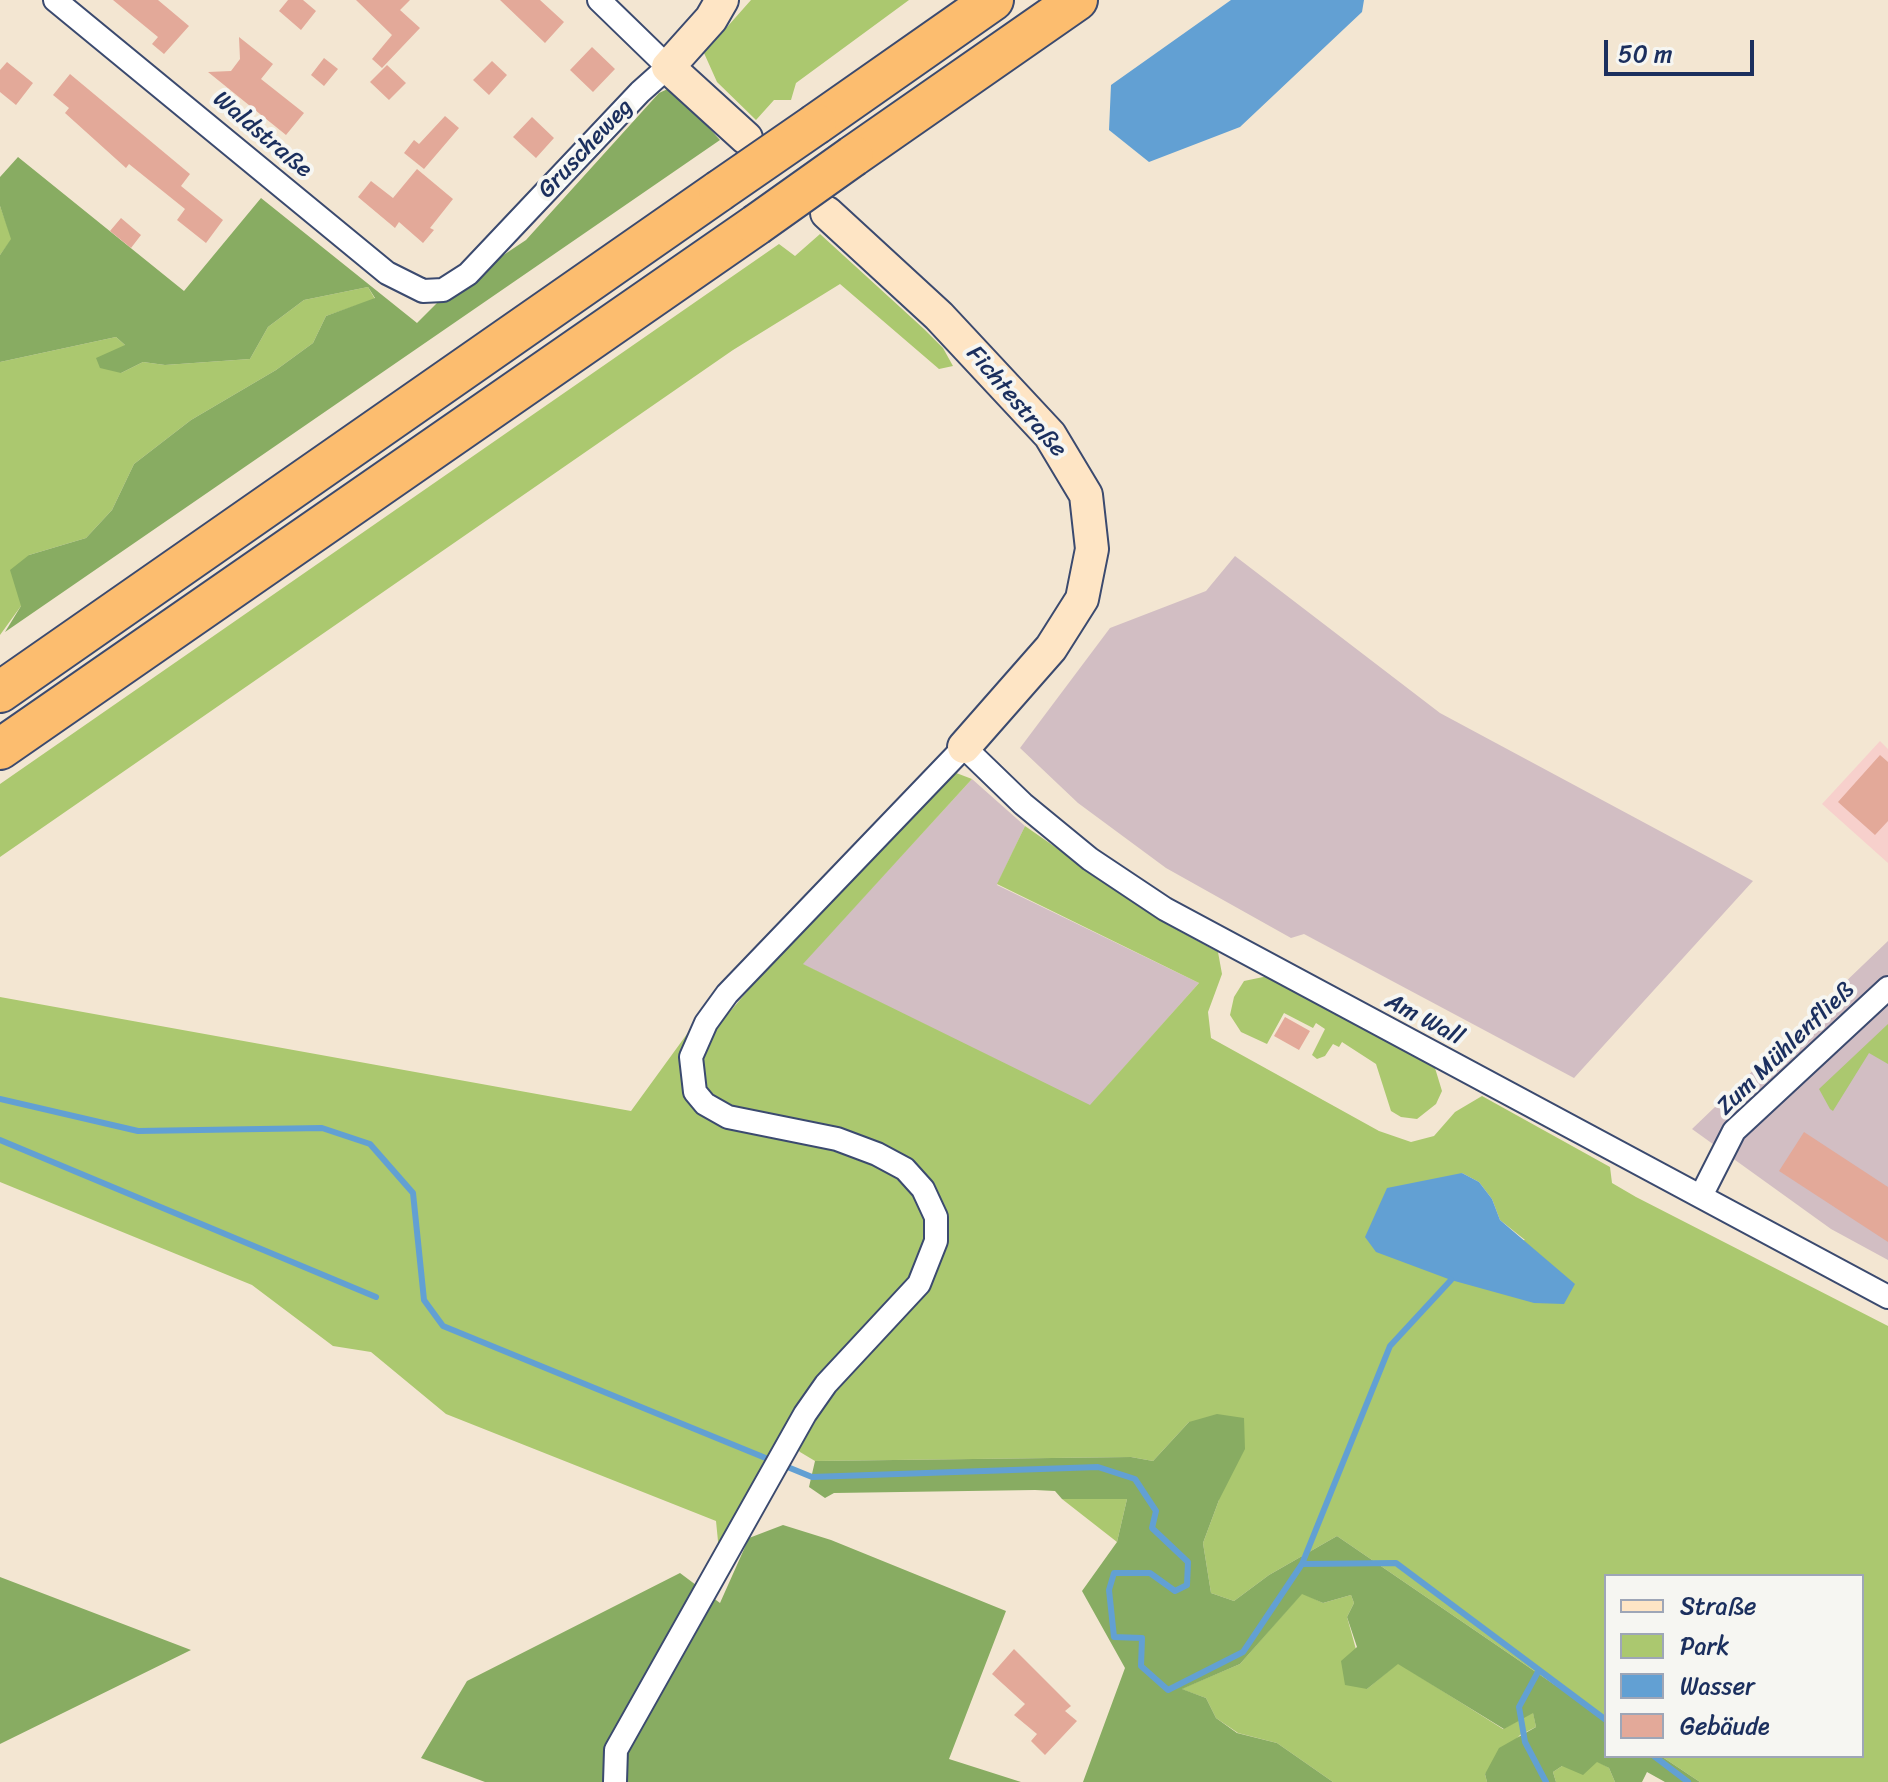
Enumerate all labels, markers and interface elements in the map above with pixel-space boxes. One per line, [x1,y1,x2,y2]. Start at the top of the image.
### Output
scale bar [1608,24,1758,74]
text: 50 m [1618,33,1673,75]
street label: Waldstraße [207,85,317,185]
street label: Gruscheweg [533,93,639,205]
street label: Fichtestraße [960,340,1072,464]
street label: Zum Mühlenfließ [1711,976,1861,1122]
street label: Am Wall [1380,987,1468,1053]
legend [1604,1574,1864,1758]
text: Straße [1680,1585,1756,1627]
text: Park [1680,1625,1729,1667]
text: Wasser [1680,1665,1755,1707]
text: Gebäude [1680,1705,1770,1747]

